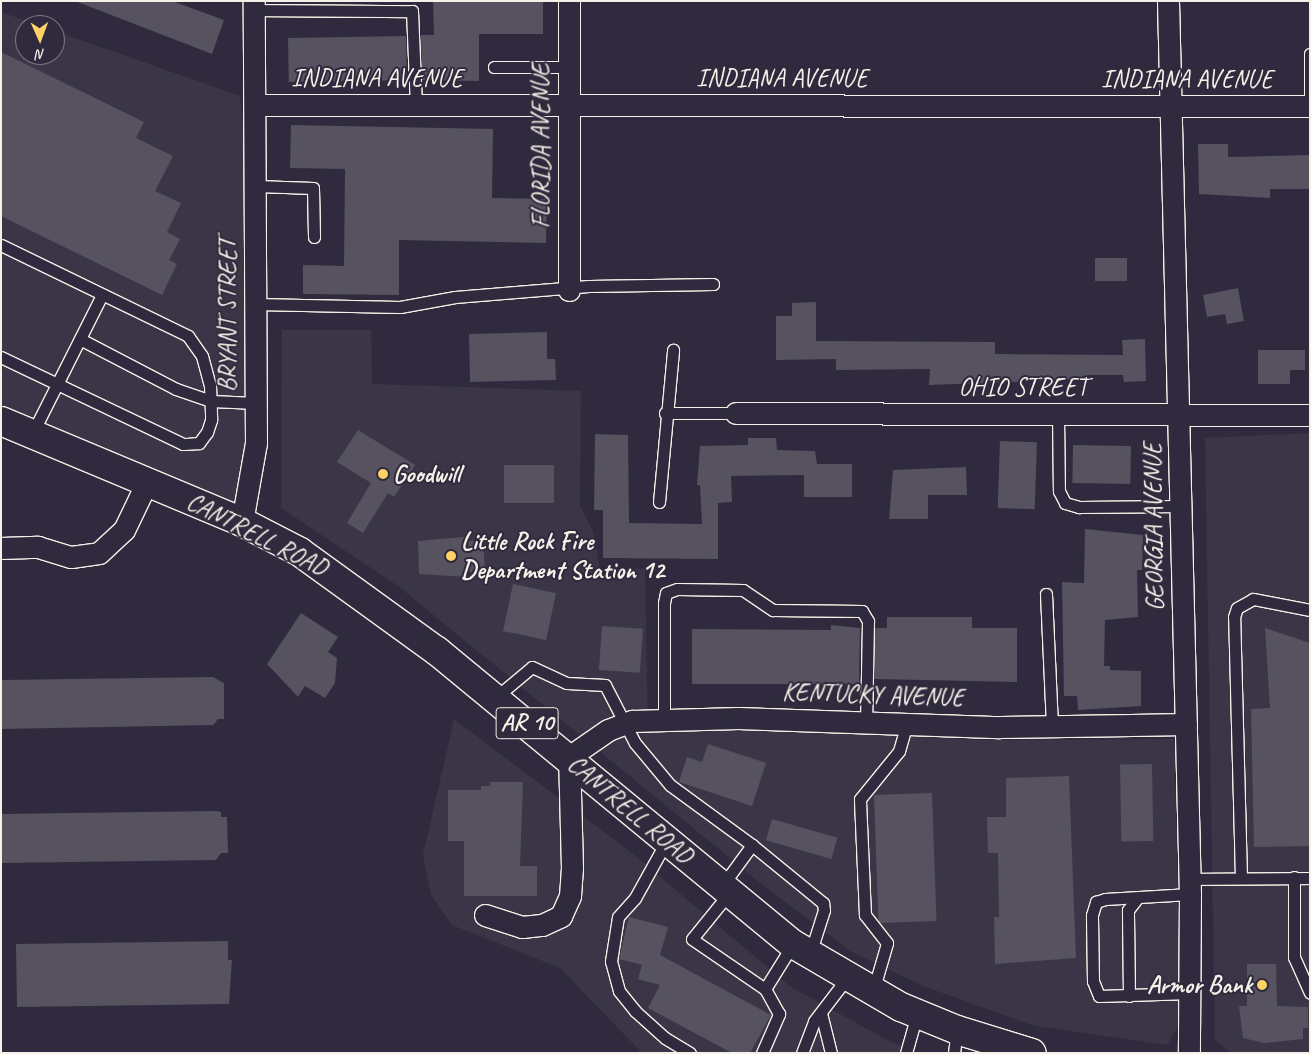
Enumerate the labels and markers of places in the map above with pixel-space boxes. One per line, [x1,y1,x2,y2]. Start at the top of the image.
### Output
place label: Goodwill [393,459,460,489]
marker: Goodwill [377,468,389,480]
place label: Little Rock Fire Department Station 12 [461,527,664,586]
marker: Little Rock Fire Department Station 12 [445,550,457,562]
place label: Armor Bank [1146,970,1252,1000]
marker: Armor Bank [1256,979,1268,991]

